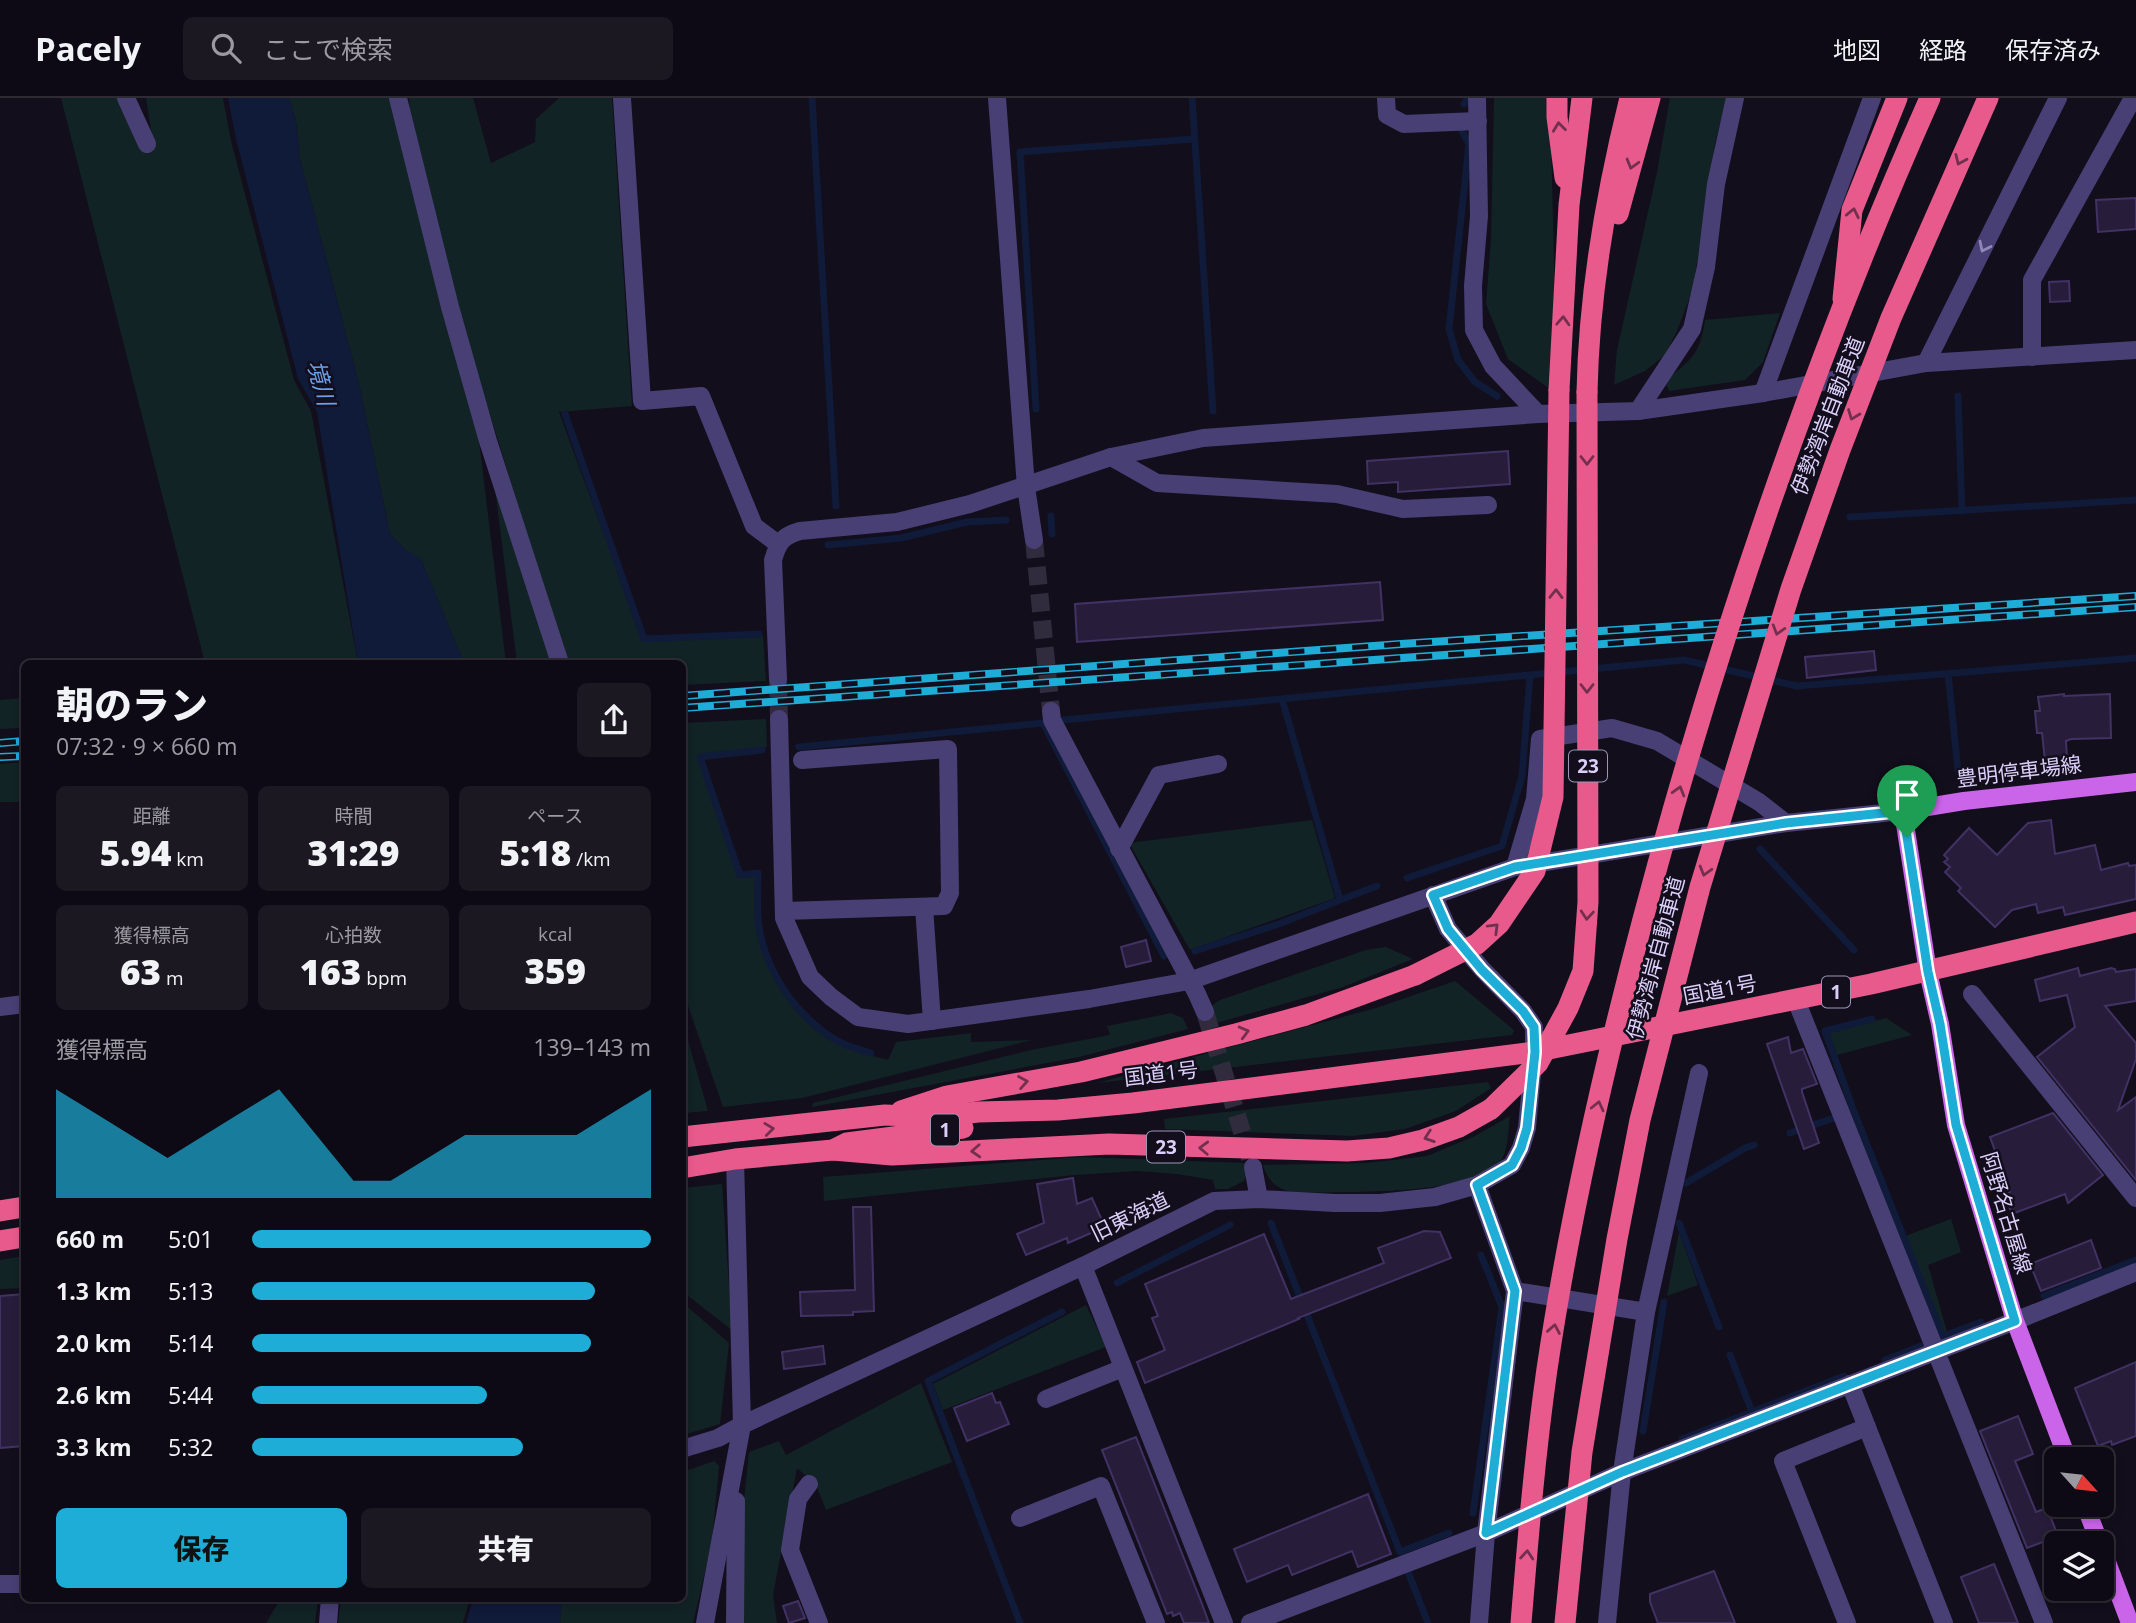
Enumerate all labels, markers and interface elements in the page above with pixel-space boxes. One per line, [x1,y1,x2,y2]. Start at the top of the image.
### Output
search box [183,17,673,80]
text: Pacely [35,26,141,71]
icon: search [207,29,245,67]
text: ここで検索 [263,31,393,67]
text: 地図 [1833,33,1881,66]
text: 経路 [1919,33,1967,66]
text: 保存済み [2005,33,2101,66]
one-way arrow [1551,121,1566,133]
one-way arrow [1954,153,1968,165]
one-way arrow [1626,157,1640,169]
one-way arrow [1844,207,1859,219]
one-way arrow [1978,240,1992,252]
one-way arrow [1555,316,1570,327]
street label: 伊勢湾岸自動車道 [1784,332,1870,499]
water label: 境川 [301,356,344,412]
one-way arrow [1848,409,1862,421]
one-way arrow [1579,455,1595,466]
one-way arrow [1548,588,1564,598]
one-way arrow [1771,623,1786,635]
text: 朝のラン [56,678,208,730]
button: share [577,683,651,757]
one-way arrow [1579,683,1595,693]
text: 07:32 · 9 × 660 m [56,730,238,762]
street label: 豊明停車場線 [1955,749,2083,793]
road number: 23 [1569,750,1607,782]
pin [1877,765,1937,837]
icon: arrive [1888,776,1926,814]
one-way arrow [1670,785,1685,797]
text: 距離 [133,803,171,829]
text: 時間 [334,803,373,829]
text: ペース [527,803,583,829]
text: 5.94 [100,829,171,876]
text: 31:29 [307,829,400,876]
text: 5:18 [500,829,571,876]
text: km [171,846,204,872]
text: /km [571,846,611,872]
one-way arrow [1698,865,1713,877]
street label: 伊勢湾岸自動車道 [1620,873,1690,1043]
one-way arrow [1580,910,1595,921]
text: kcal [538,921,572,947]
text: 獲得標高 [114,922,190,948]
text: 心拍数 [325,922,382,948]
one-way arrow [1486,924,1498,936]
text: 359 [524,947,586,994]
text: 63 [120,948,161,995]
text: 163 [300,948,361,995]
text: m [161,965,184,991]
text: bpm [361,965,407,991]
street label: 国道1号 [1680,968,1759,1010]
road number: 1 [1822,976,1850,1007]
one-way arrow [1238,1026,1250,1040]
text: 139–143 m [533,1031,651,1063]
text: 獲得標高 [56,1033,148,1065]
street label: 国道1号 [1122,1055,1200,1091]
one-way arrow [1017,1075,1029,1090]
one-way arrow [1590,1100,1604,1112]
road number: 1 [931,1114,959,1146]
one-way arrow [763,1121,775,1136]
one-way arrow [1424,1129,1436,1143]
road number: 23 [1147,1132,1185,1162]
one-way arrow [1198,1140,1208,1156]
one-way arrow [970,1143,981,1158]
street label: 阿野名古屋線 [1975,1148,2039,1277]
street label: 旧東海道 [1086,1185,1173,1247]
text: 660 m [56,1223,124,1255]
text: 5:01 [168,1223,214,1255]
text: 1.3 km [56,1275,132,1307]
text: 5:13 [168,1275,214,1307]
one-way arrow [1546,1323,1561,1335]
text: 2.0 km [56,1327,132,1359]
text: 5:14 [168,1327,214,1359]
text: 2.6 km [56,1379,132,1411]
text: 5:44 [168,1379,214,1411]
text: 3.3 km [56,1431,132,1463]
text: 5:32 [168,1431,214,1463]
north arrow [2044,1447,2114,1517]
map controls [2044,1447,2114,1601]
button: 保存 [56,1508,347,1588]
button: 共有 [361,1508,651,1588]
button: layers [2044,1531,2114,1601]
one-way arrow [1519,1549,1534,1560]

